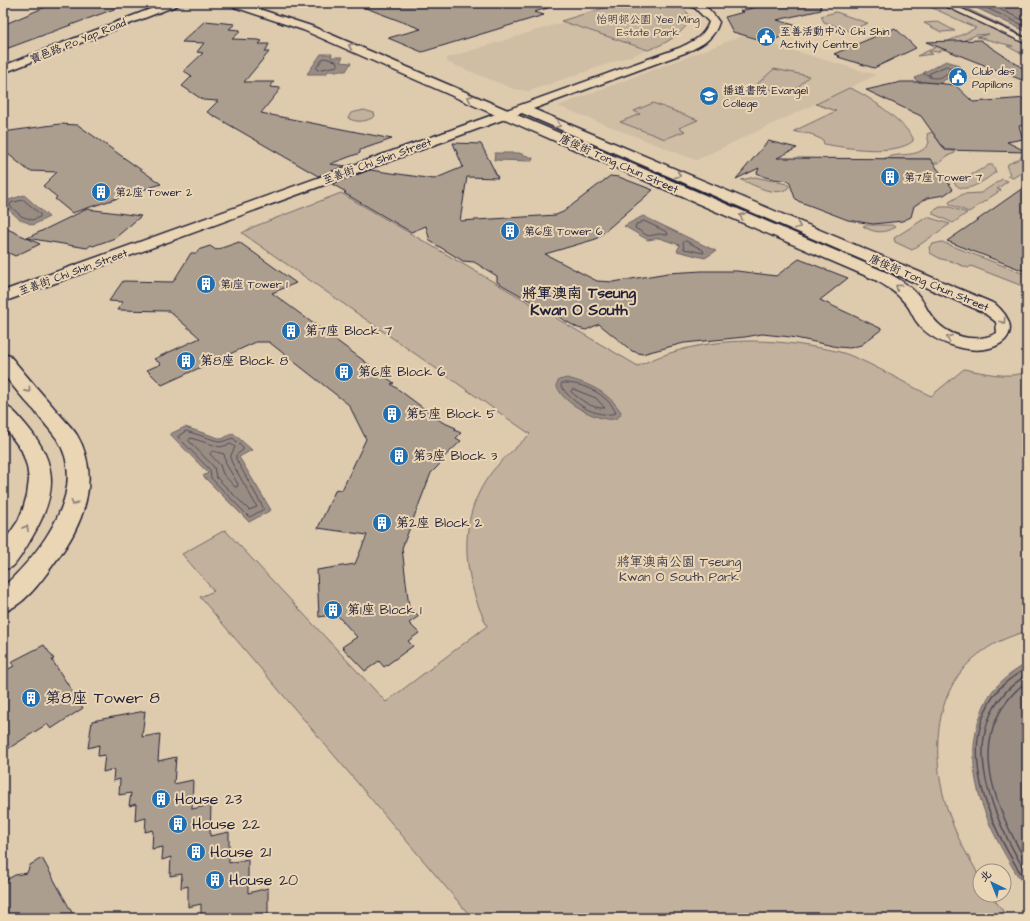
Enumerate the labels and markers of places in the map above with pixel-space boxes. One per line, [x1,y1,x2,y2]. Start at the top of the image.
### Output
place label: 至善活動中心 Chi Shin Activity Centre [780,24,890,53]
public building icon: 至善活動中心 Chi Shin Activity Centre [755,26,777,48]
place label: Club des Papillons [972,64,1015,92]
public building icon: Club des Papillons [947,66,969,88]
place label: 播道書院 Evangel College [723,83,808,112]
school or university icon: 播道書院 Evangel College [698,85,720,107]
building icon: 第7座 Tower 7 [879,166,901,188]
place label: 第7座 Tower 7 [904,170,983,185]
building icon: 第2座 Tower 2 [90,181,112,203]
place label: 第2座 Tower 2 [115,185,193,200]
building icon: 第6座 Tower 6 [499,220,521,242]
place label: 第6座 Tower 6 [524,224,603,239]
building icon: 第1座 Tower 1 [195,273,217,295]
place label: 第1座 Tower 1 [220,277,288,292]
building icon: 第7座 Block 7 [280,320,302,342]
place label: 第7座 Block 7 [305,322,392,340]
building icon: 第8座 Block 8 [175,350,197,372]
place label: 第8座 Block 8 [200,352,289,370]
building icon: 第6座 Block 6 [333,361,355,383]
place label: 第6座 Block 6 [358,363,446,381]
building icon: 第5座 Block 5 [381,403,403,425]
place label: 第5座 Block 5 [406,405,496,423]
building icon: 第3座 Block 3 [388,445,410,467]
place label: 第3座 Block 3 [413,447,498,465]
building icon: 第2座 Block 2 [371,512,393,534]
place label: 第2座 Block 2 [396,514,483,532]
building icon: 第1座 Block 1 [322,599,344,621]
place label: 第1座 Block 1 [347,601,422,619]
building icon: 第8座 Tower 8 [20,687,42,709]
place label: 第8座 Tower 8 [45,687,160,709]
building icon: House 23 [150,788,172,810]
place label: House 23 [175,788,242,810]
building icon: House 22 [167,813,189,835]
place label: House 22 [192,813,260,835]
building icon: House 21 [185,841,207,863]
place label: House 21 [210,841,271,863]
building icon: House 20 [204,869,226,891]
place label: House 20 [229,869,298,891]

